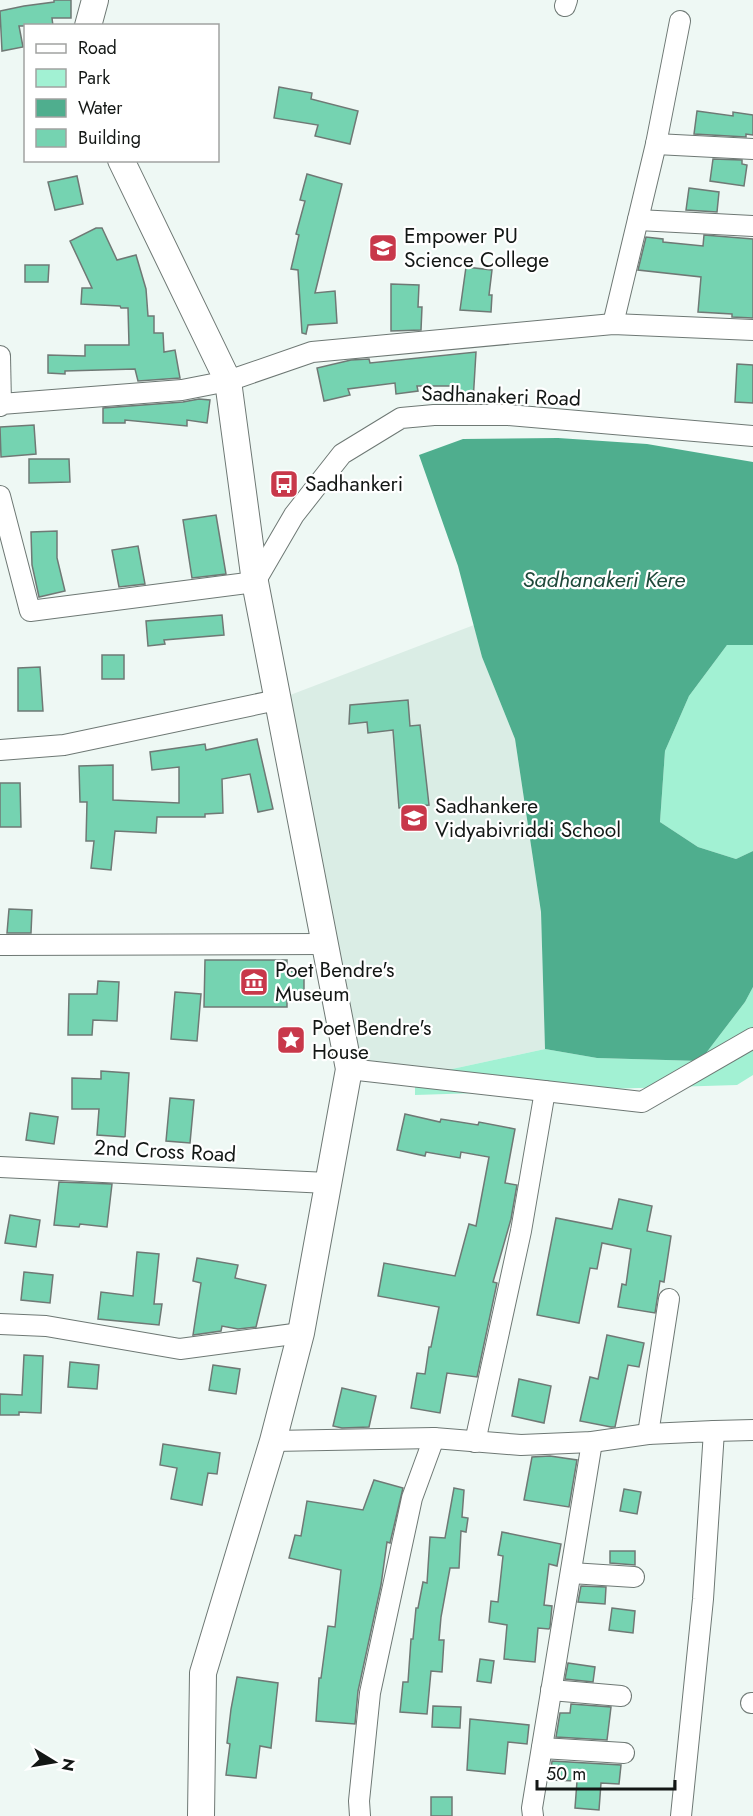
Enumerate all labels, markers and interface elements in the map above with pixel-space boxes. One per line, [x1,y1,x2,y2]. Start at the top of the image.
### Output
legend [24,24,219,162]
text: Road [78,35,117,61]
text: Park [78,65,110,91]
text: Water [78,95,123,121]
text: Building [78,125,141,151]
place label: Empower PU Science College [404,221,549,275]
school or university icon: Empower PU Science College [367,232,399,264]
street label: Sadhanakeri Road [421,378,581,414]
bus stop icon: Sadhankeri [268,468,300,500]
place label: Sadhankeri [305,469,403,499]
water label: Sadhanakeri Kere [523,563,685,595]
place label: Sadhankere Vidyabivriddi School [435,791,621,845]
school or university icon: Sadhankere Vidyabivriddi School [398,802,430,834]
place label: Poet Bendre's Museum [275,955,394,1009]
museum icon: Poet Bendre's Museum [238,966,270,998]
place label: Poet Bendre's House [312,1013,431,1067]
place icon: Poet Bendre's House [275,1024,307,1056]
street label: 2nd Cross Road [93,1132,237,1170]
north arrow [24,1732,84,1792]
scale bar [537,1753,675,1791]
text: N [56,1756,81,1773]
text: 50 m [546,1761,586,1787]

